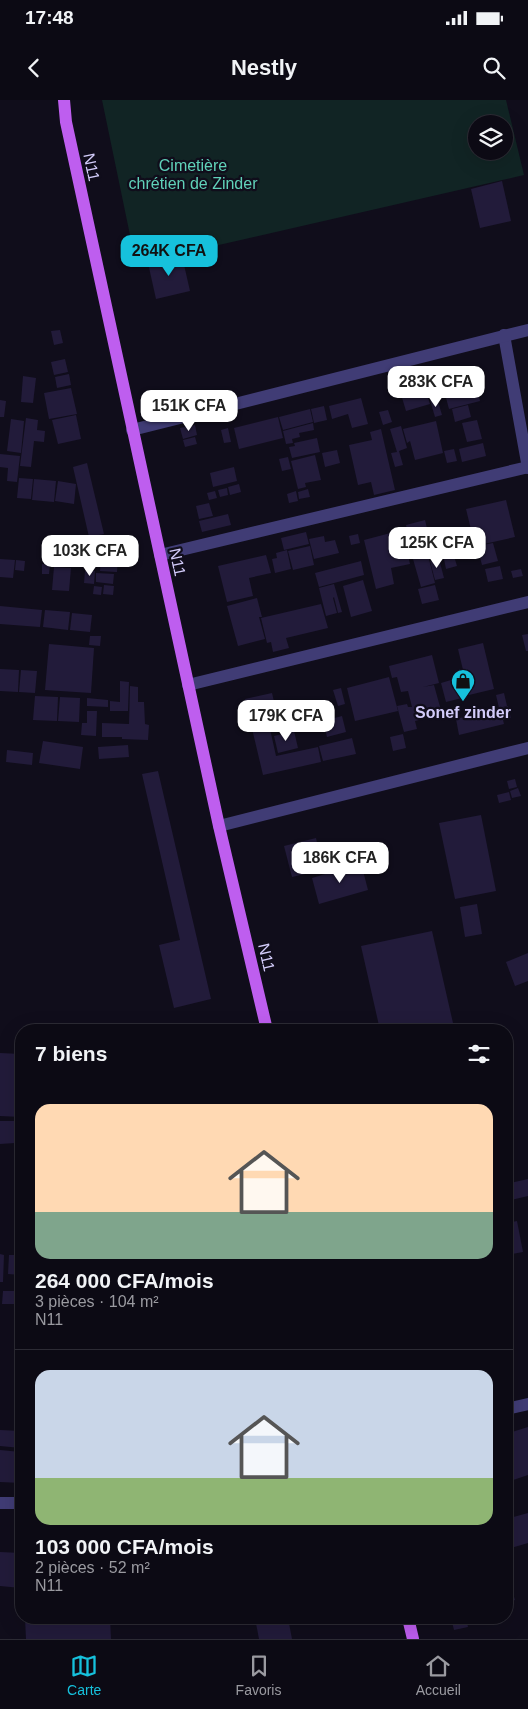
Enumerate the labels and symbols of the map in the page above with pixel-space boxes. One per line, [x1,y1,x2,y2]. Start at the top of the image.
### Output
street label: N11 [80,152,103,183]
park label: Cimetière chrétien de Zinder [129,157,258,192]
pin: 264K CFA [117,234,221,277]
pin: 283K CFA [384,366,488,408]
pin: 151K CFA [137,390,241,432]
pin: 125K CFA [385,526,489,569]
pin: 103K CFA [38,534,142,577]
street label: N11 [166,547,189,578]
shop icon: Sonef zinder [450,668,476,702]
pin: 179K CFA [234,700,338,742]
place label: Sonef zinder [415,704,511,721]
pin: 186K CFA [288,842,392,884]
street label: N11 [255,941,278,973]

